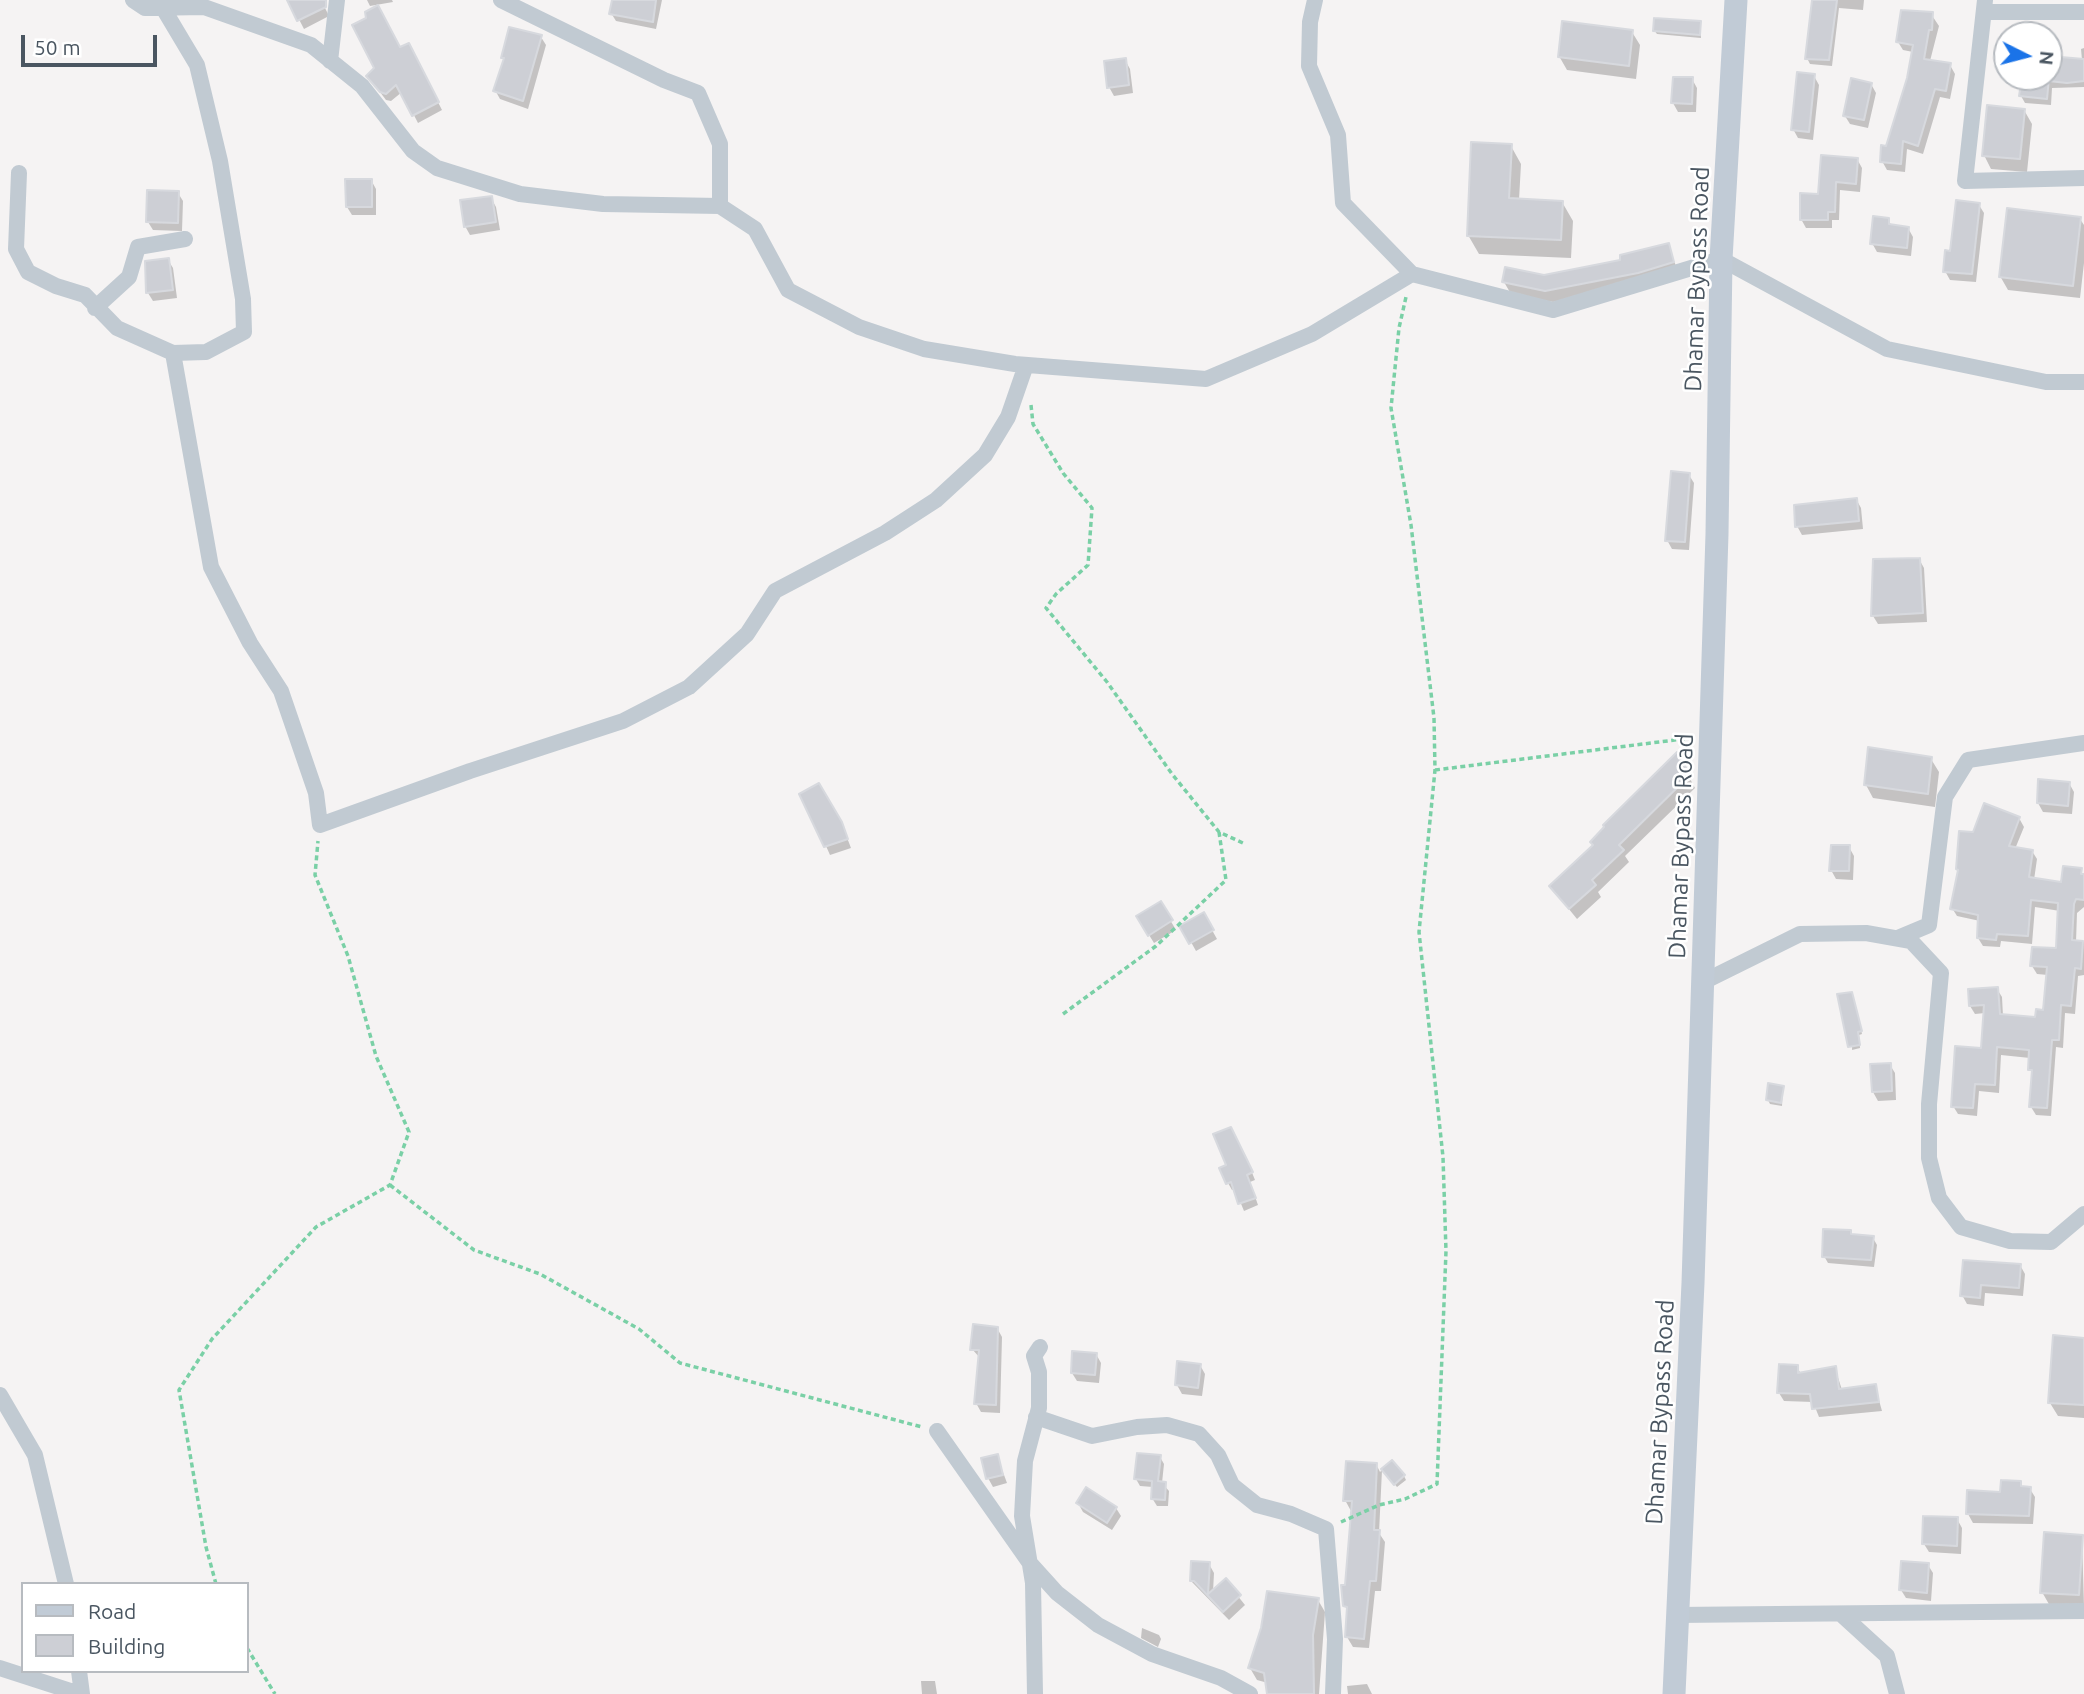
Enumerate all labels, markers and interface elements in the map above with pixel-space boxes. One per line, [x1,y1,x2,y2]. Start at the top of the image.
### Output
scale bar [24,21,161,65]
north arrow [1993,21,2063,91]
text: 50 m [34,35,81,59]
text: N [2035,50,2059,66]
street label: Dhamar Bypass Road [1679,166,1715,392]
street label: Dhamar Bypass Road [1663,733,1699,959]
street label: Dhamar Bypass Road [1640,1299,1680,1525]
legend [21,1582,248,1673]
text: Road [88,1599,136,1623]
text: Building [88,1634,165,1658]

